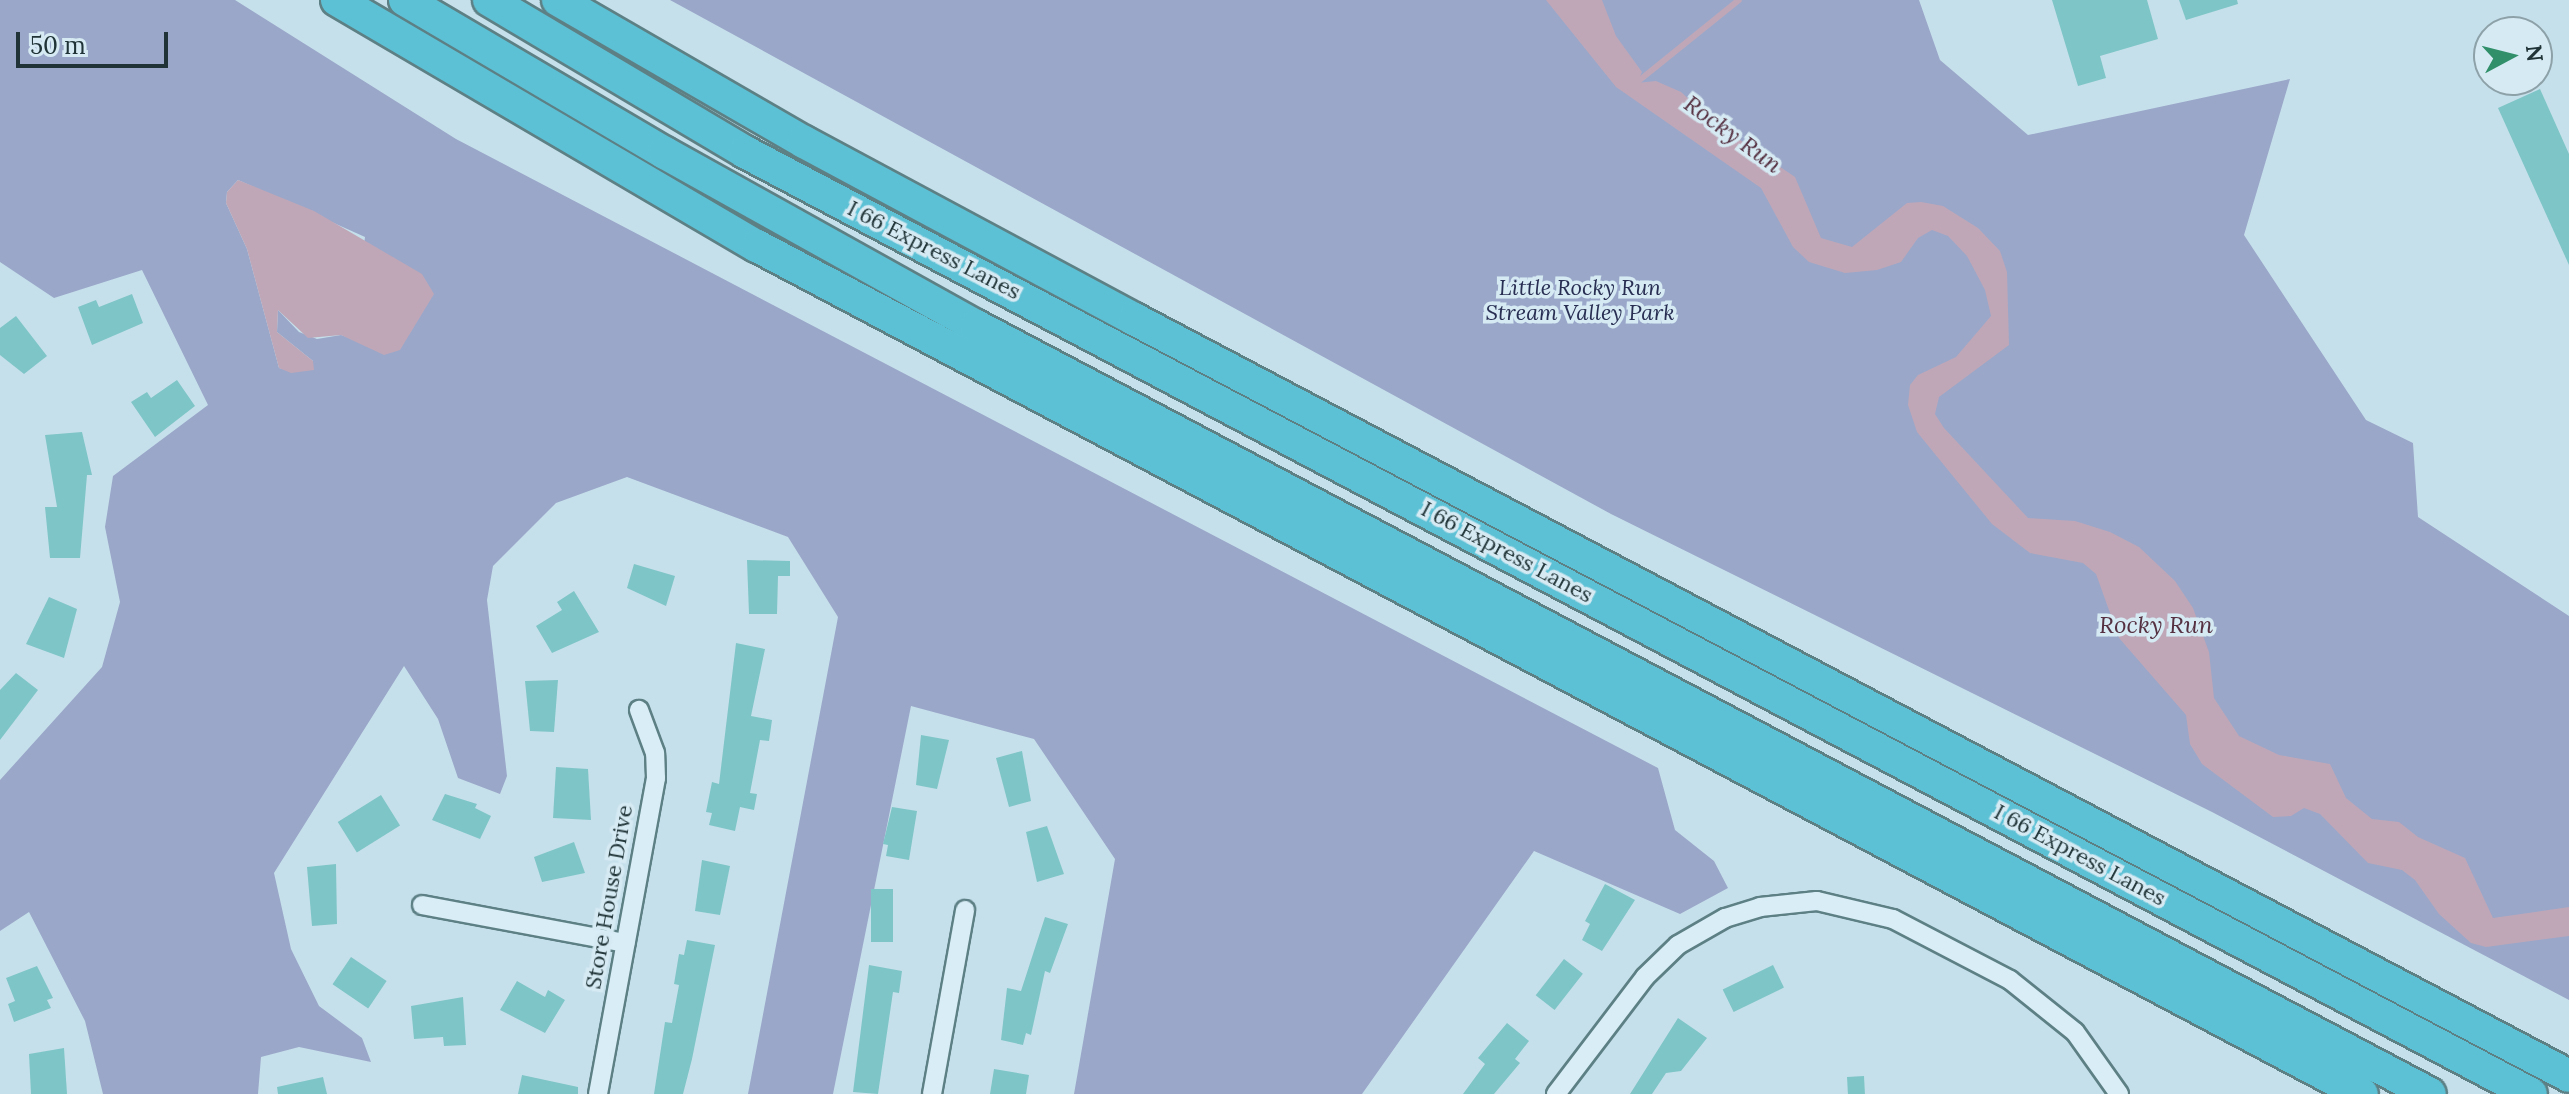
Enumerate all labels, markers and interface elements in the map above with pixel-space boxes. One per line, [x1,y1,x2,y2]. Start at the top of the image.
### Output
scale bar [20,16,172,66]
north arrow [2473,16,2553,96]
text: 50 m [30,30,86,61]
text: N [2520,43,2550,63]
water label: Rocky Run [1678,89,1788,179]
street label: I 66 Express Lanes [843,195,1025,305]
park label: Little Rocky Run Stream Valley Park [1485,274,1675,326]
street label: I 66 Express Lanes [1417,496,1597,608]
water label: Rocky Run [2099,611,2213,639]
street label: I 66 Express Lanes [1990,799,2170,911]
street label: Store House Drive [580,803,638,991]

